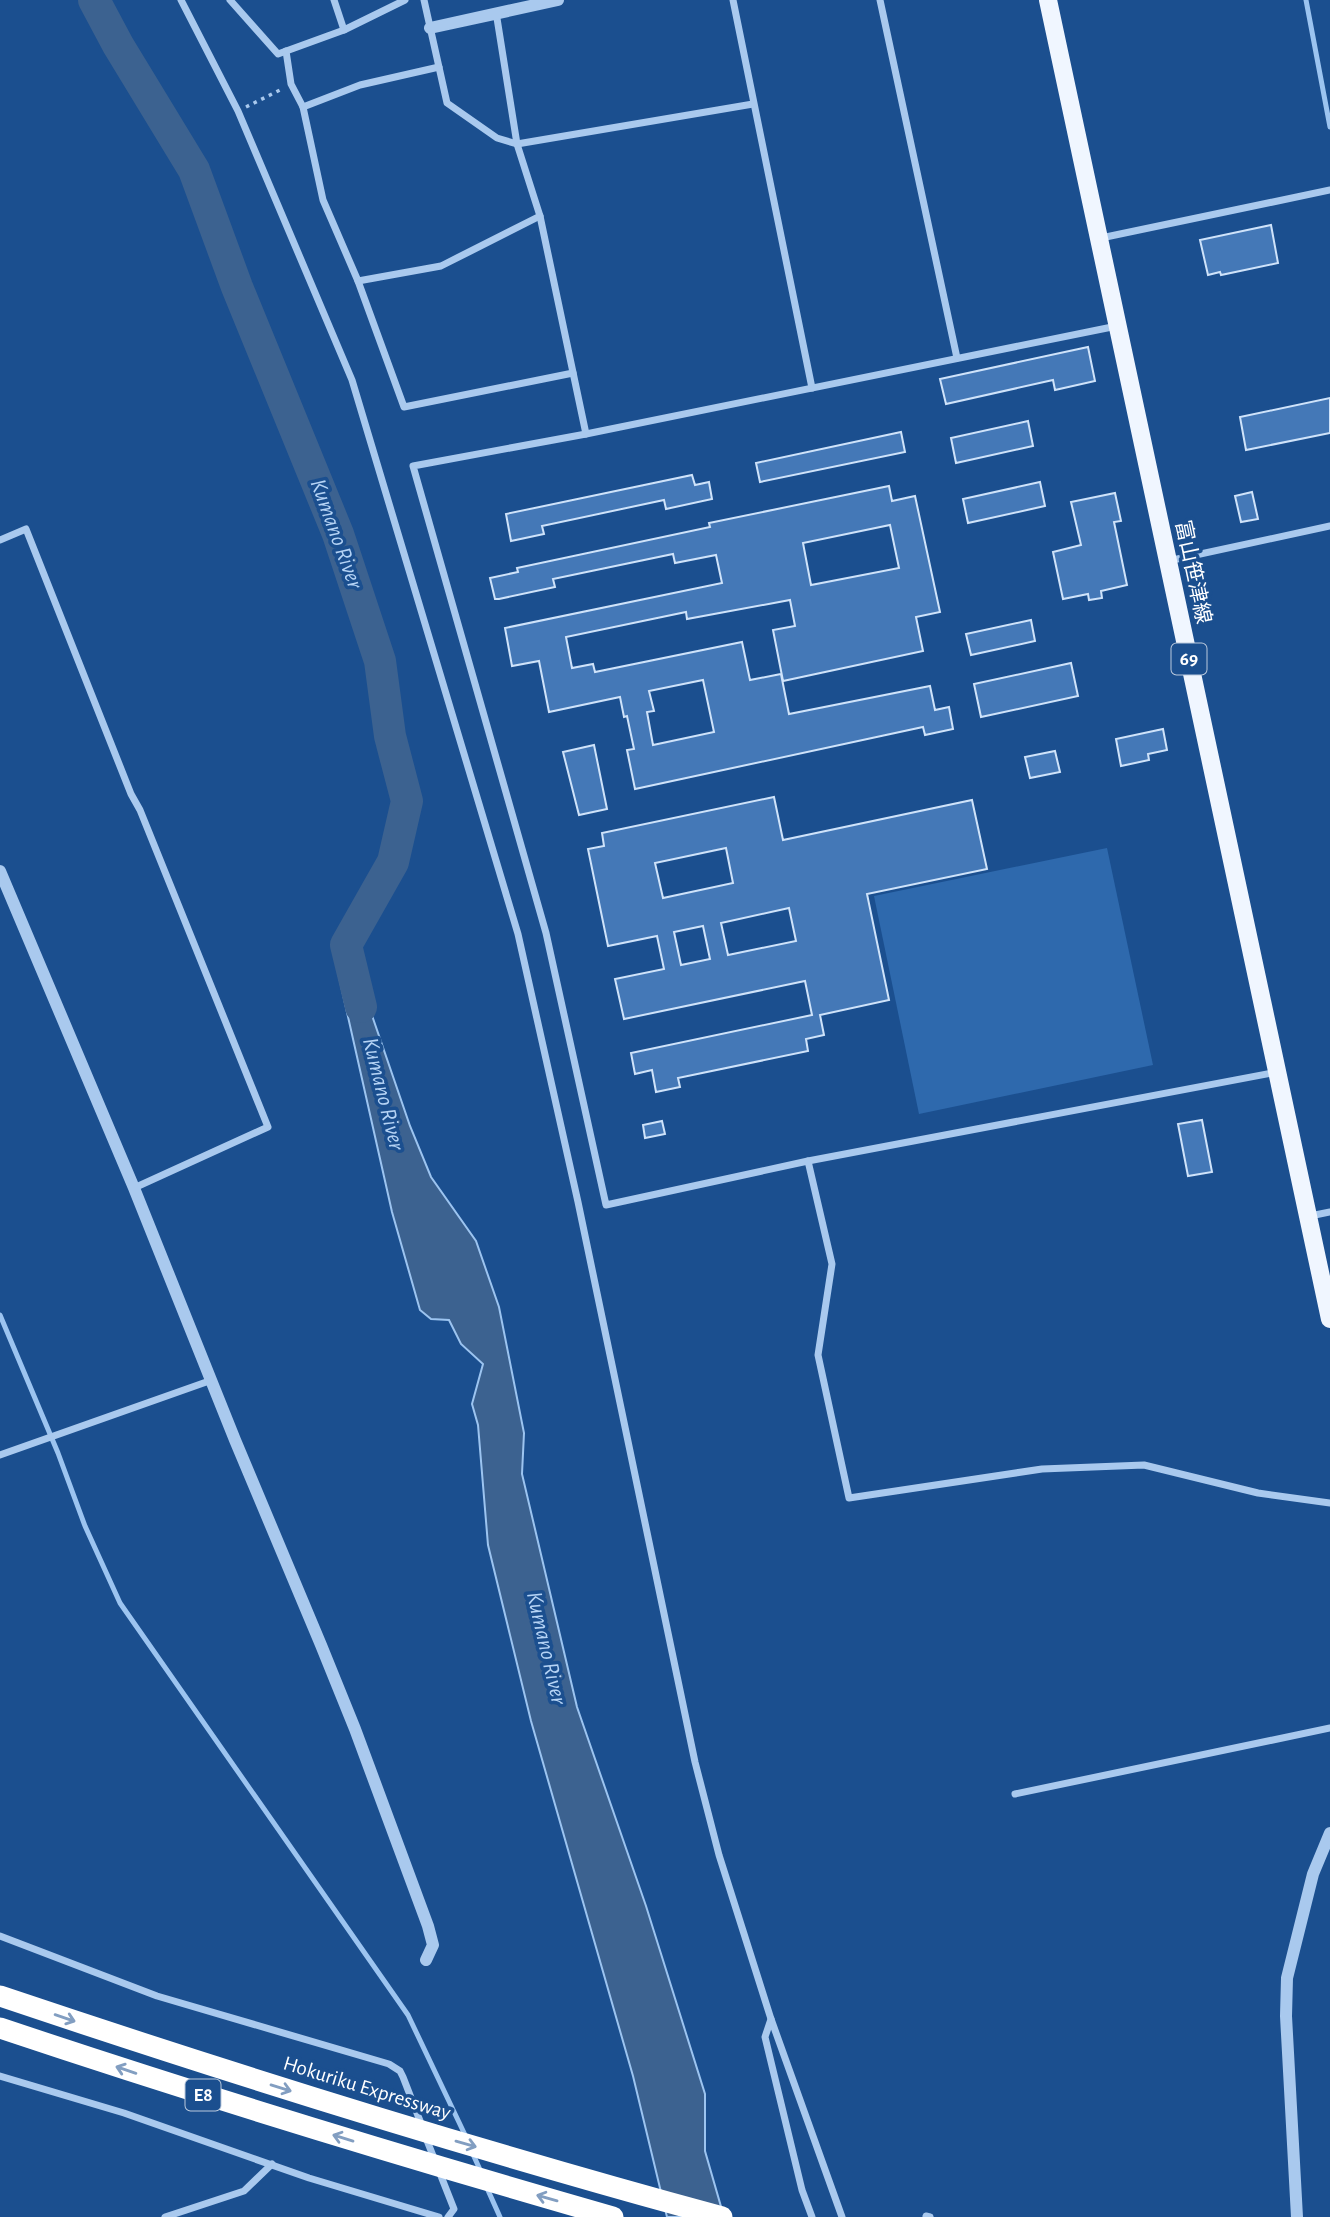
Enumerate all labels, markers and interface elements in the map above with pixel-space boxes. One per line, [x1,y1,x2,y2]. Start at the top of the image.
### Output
water label: Kumano River [306,476,367,592]
street label: 富山笹津線 [1172,518,1215,626]
road number: 69 [1172,644,1206,674]
water label: Kumano River [358,1035,408,1153]
water label: Kumano River [522,1589,570,1707]
one-way arrow [53,2013,75,2025]
street label: Hokuriku Expressway [281,2053,453,2123]
one-way arrow [115,2063,137,2076]
road number: E8 [186,2080,220,2110]
one-way arrow [270,2082,292,2095]
one-way arrow [332,2131,354,2144]
one-way arrow [455,2138,477,2151]
one-way arrow [536,2191,558,2204]

